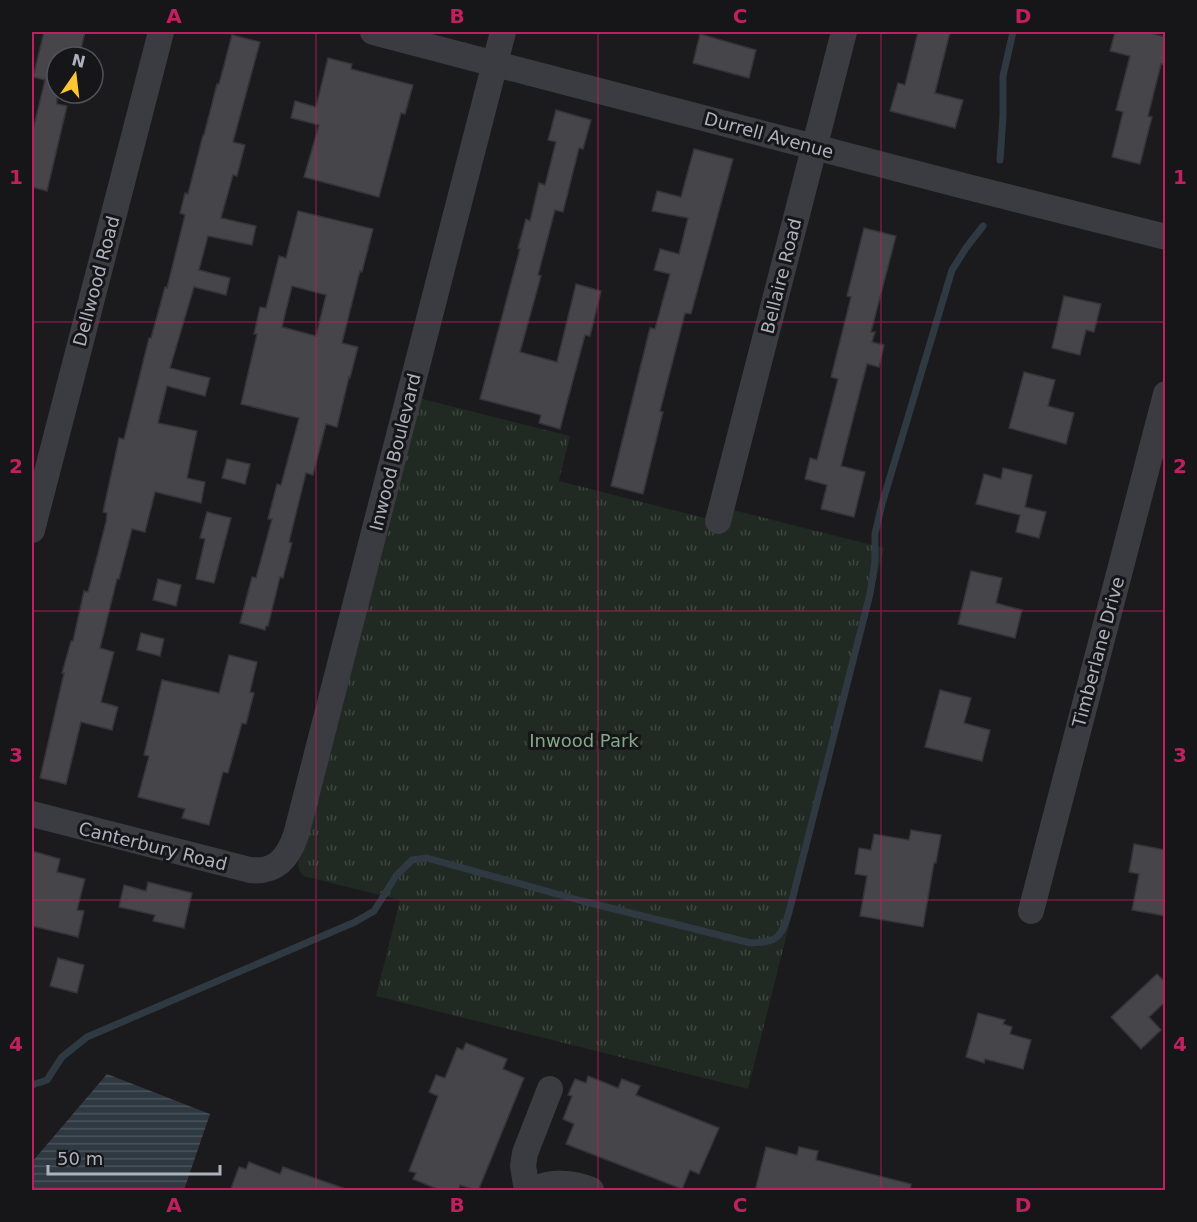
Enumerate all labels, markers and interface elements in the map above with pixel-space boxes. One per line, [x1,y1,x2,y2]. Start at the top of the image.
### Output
text: A [166,4,182,28]
text: B [449,4,465,28]
text: C [733,4,747,28]
text: D [1015,4,1031,28]
north arrow [45,45,105,105]
text: N [70,50,87,72]
street label: Durrell Avenue [702,108,836,162]
text: 1 [9,165,23,189]
text: 1 [1173,165,1187,189]
street label: Dellwood Road [69,214,123,348]
street label: Bellaire Road [756,216,806,336]
street label: Inwood Boulevard [365,371,425,533]
text: 2 [9,454,23,478]
text: 2 [1173,454,1187,478]
street label: Timberlane Drive [1068,574,1128,731]
park label: Inwood Park [529,730,639,751]
text: 3 [9,743,23,767]
text: 3 [1173,743,1187,767]
street label: Canterbury Road [77,817,229,875]
text: 4 [9,1032,23,1056]
text: 4 [1173,1032,1187,1056]
scale bar [48,1138,220,1176]
text: 50 m [57,1148,103,1169]
text: A [166,1193,182,1217]
text: B [449,1193,465,1217]
text: C [733,1193,747,1217]
text: D [1015,1193,1031,1217]

